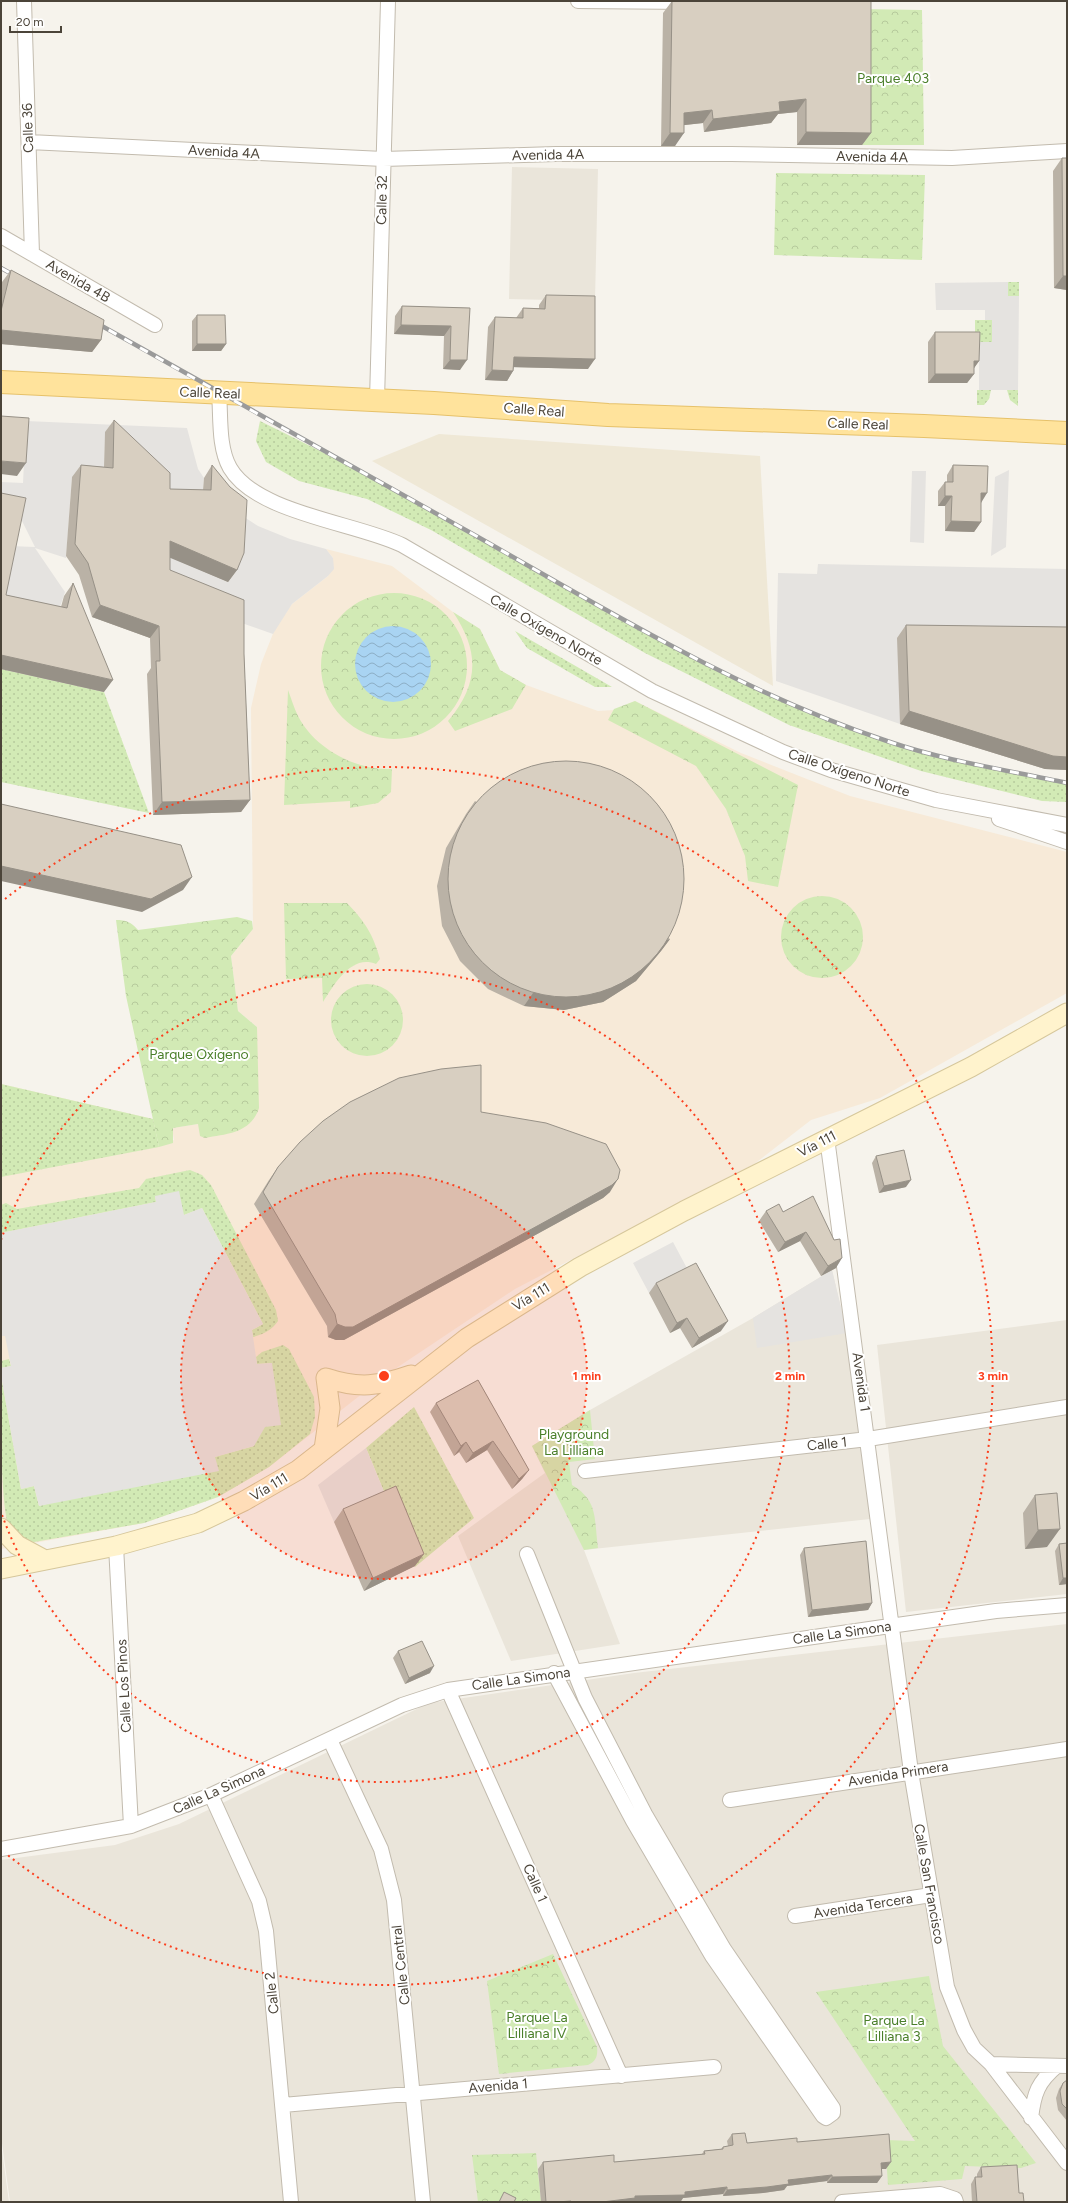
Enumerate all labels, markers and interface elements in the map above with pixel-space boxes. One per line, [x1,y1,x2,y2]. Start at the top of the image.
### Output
scale bar [10,8,61,34]
text: 20 m [16,15,44,29]
park label: Parque 403 [857,70,929,87]
street label: Calle 36 [19,103,37,153]
street label: Avenida 4A [188,142,261,162]
street label: Avenida 4A [512,146,585,164]
street label: Avenida 4A [836,148,909,166]
street label: Calle 32 [373,175,391,225]
street label: Avenida 4B [43,256,113,306]
street label: Calle Real [179,383,241,403]
street label: Calle Real [503,399,565,421]
street label: Calle Real [827,414,889,434]
street label: Calle Oxígeno Norte [487,591,606,669]
street label: Calle Oxígeno Norte [786,745,912,801]
park label: Parque Oxígeno [149,1046,249,1063]
street label: Vía 111 [795,1127,839,1161]
street label: Vía 111 [509,1279,553,1315]
street label: Avenida 1 [848,1351,874,1413]
centre of rings [377,1369,391,1383]
text: 1 min [573,1369,601,1383]
text: 2 min [775,1369,805,1383]
text: 3 min [978,1369,1008,1383]
park label: Playground La Lilliana [539,1426,609,1459]
street label: Calle 1 [806,1433,848,1455]
street label: Vía 111 [247,1469,291,1505]
street label: Calle La Simona [792,1618,892,1648]
street label: Calle Los Pinos [113,1639,135,1733]
street label: Calle La Simona [471,1664,571,1694]
street label: Avenida Primera [847,1758,949,1790]
street label: Calle La Simona [170,1762,268,1818]
street label: Calle San Francisco [910,1823,948,1945]
street label: Calle 1 [519,1861,551,1905]
street label: Avenida Tercera [812,1890,914,1922]
street label: Calle Central [388,1924,414,2006]
street label: Calle 2 [261,1971,283,2015]
park label: Parque La Lilliana IV [506,2009,568,2042]
park label: Parque La Lilliana 3 [863,2012,925,2045]
street label: Avenida 1 [468,2075,528,2097]

